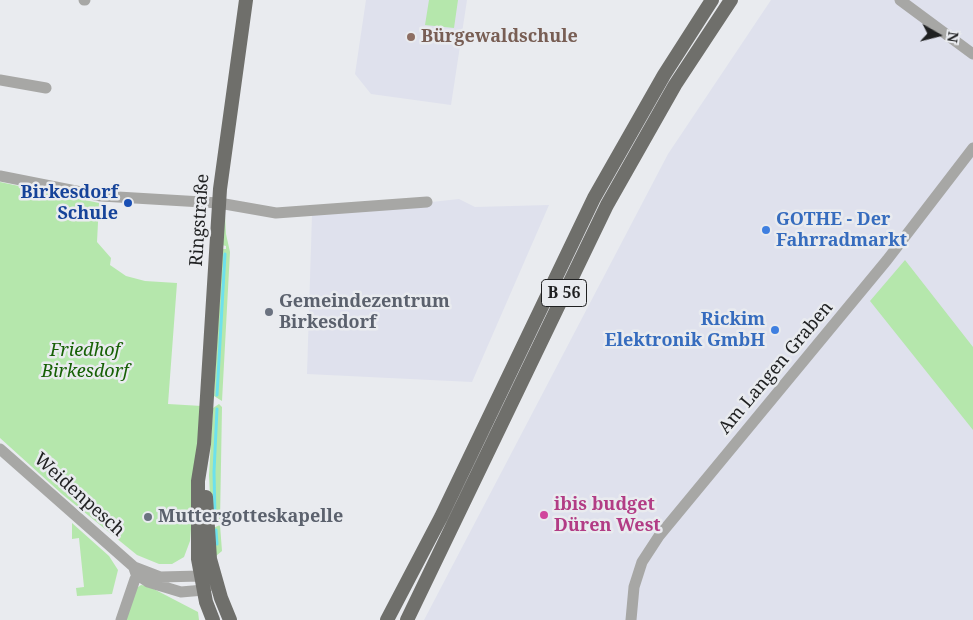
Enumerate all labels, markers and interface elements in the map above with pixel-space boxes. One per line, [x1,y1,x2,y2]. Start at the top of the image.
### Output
north arrow [913,10,963,60]
place label: Bürgewaldschule [421,26,578,48]
text: N [943,30,964,44]
marker: Bürgewaldschule [405,31,417,43]
street label: Ringstraße [186,173,214,267]
place label: Birkesdorf Schule [21,182,118,224]
marker: Birkesdorf Schule [122,197,134,209]
place label: GOTHE - Der Fahrradmarkt [776,209,907,252]
marker: GOTHE - Der Fahrradmarkt [760,224,772,236]
road number: B 56 [542,280,586,306]
place label: Gemeindezentrum Birkesdorf [279,291,450,334]
street label: Am Langen Graben [714,297,838,439]
marker: Gemeindezentrum Birkesdorf [263,306,275,318]
place label: Rickim Elektronik GmbH [605,309,765,352]
marker: Rickim Elektronik GmbH [769,324,781,336]
park label: Friedhof Birkesdorf [41,340,129,382]
street label: Weidenpesch [29,449,129,541]
place label: ibis budget Düren West [554,494,661,536]
place label: Muttergotteskapelle [158,506,343,528]
marker: ibis budget Düren West [538,509,550,521]
marker: Muttergotteskapelle [142,511,154,523]

